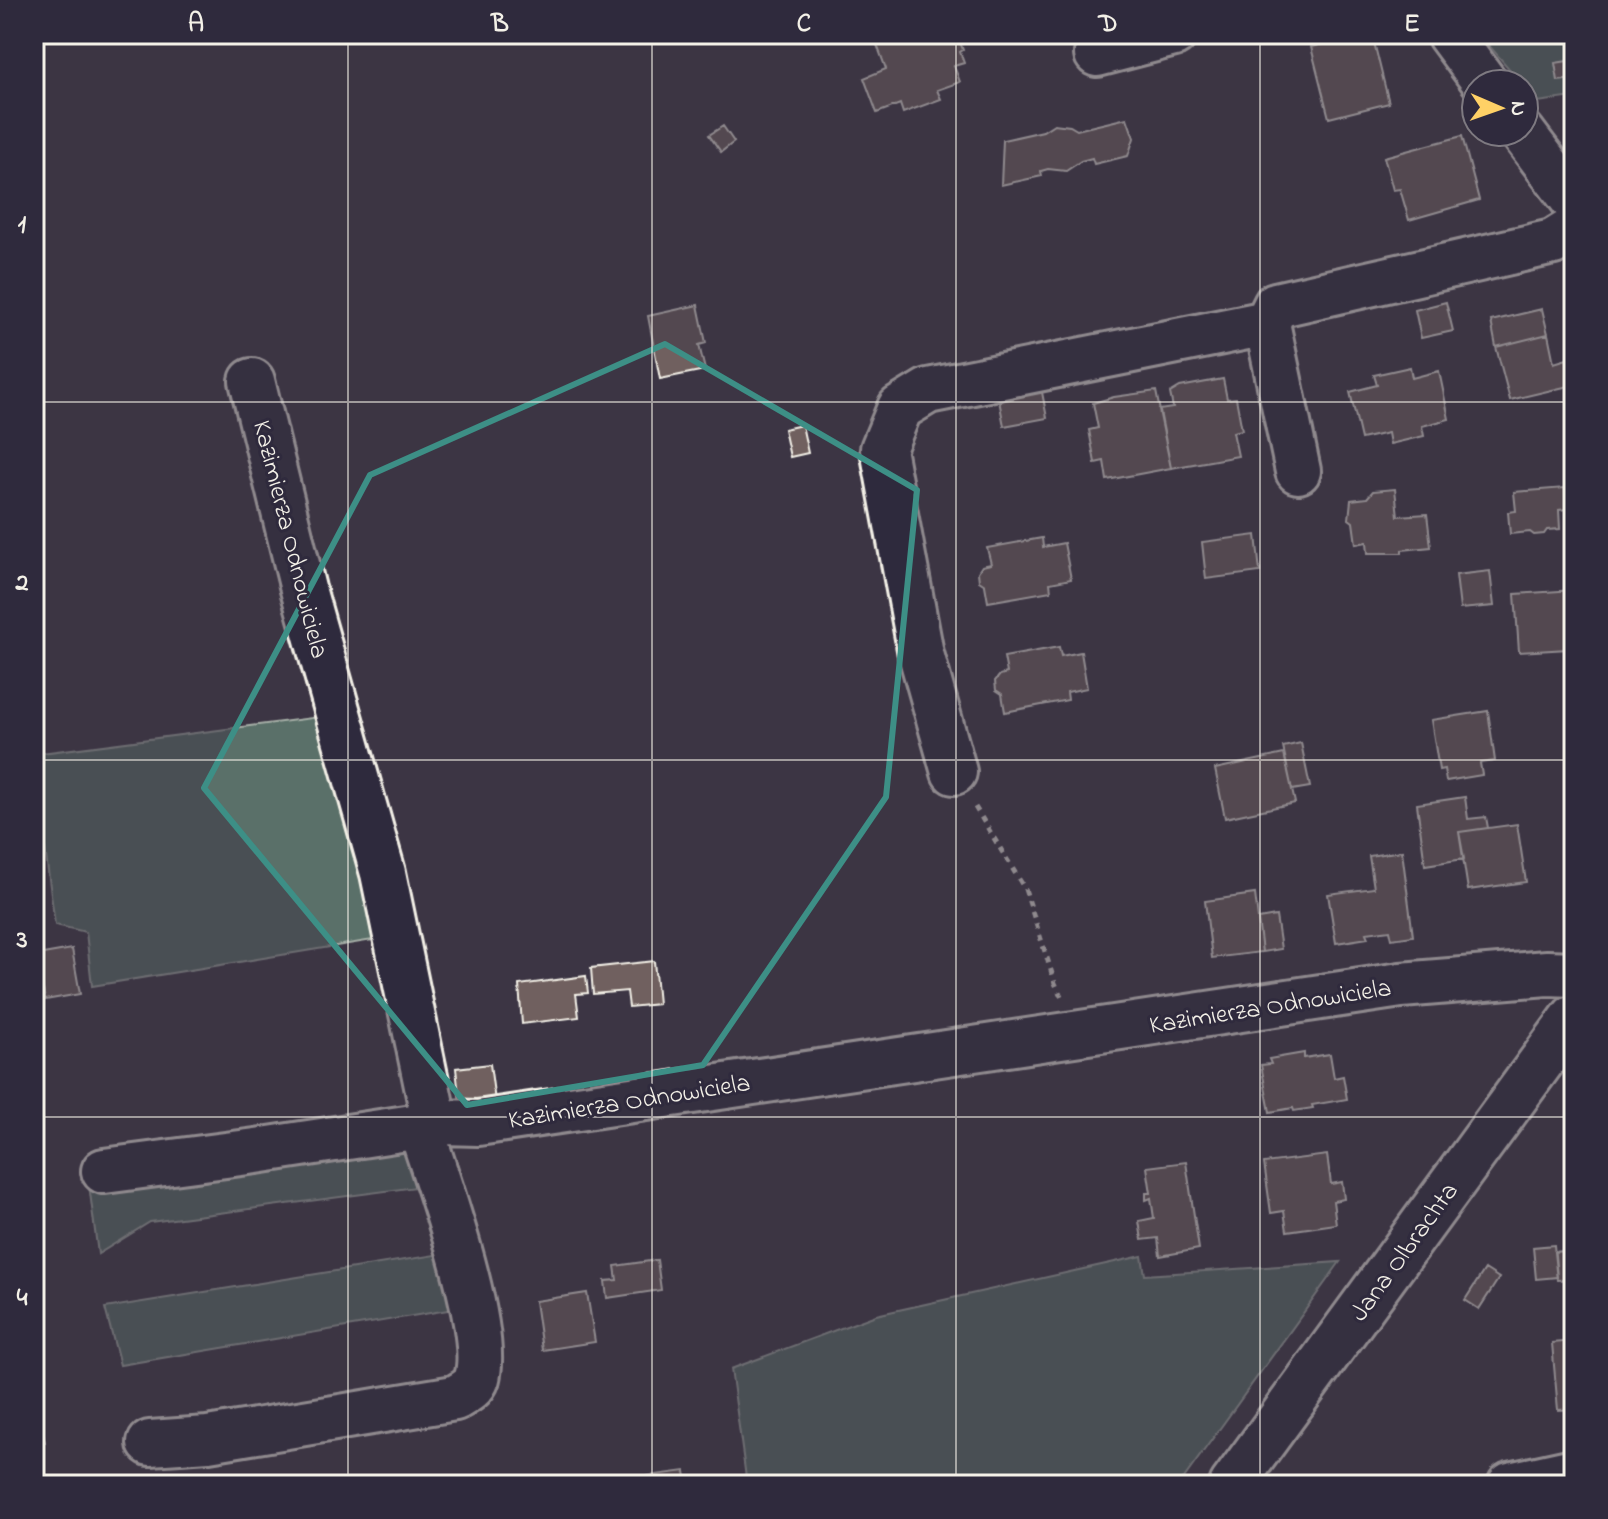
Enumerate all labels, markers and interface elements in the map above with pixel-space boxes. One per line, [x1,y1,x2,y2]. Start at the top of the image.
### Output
text: A [188,6,204,44]
text: B [490,6,509,44]
text: C [797,6,811,44]
text: D [1097,6,1118,44]
text: E [1404,6,1420,44]
north arrow [1460,68,1540,148]
text: N [1501,101,1533,117]
text: 1 [18,207,27,245]
street label: Kazimierza Odnowiciela [241,417,337,663]
text: 2 [15,565,29,603]
text: 3 [16,922,28,960]
street label: Kazimierza Odnowiciela [1147,970,1394,1046]
street label: Kazimierza Odnowiciela [506,1065,753,1141]
street label: Jana Olbrachta [1342,1175,1469,1330]
text: 4 [17,1280,28,1318]

